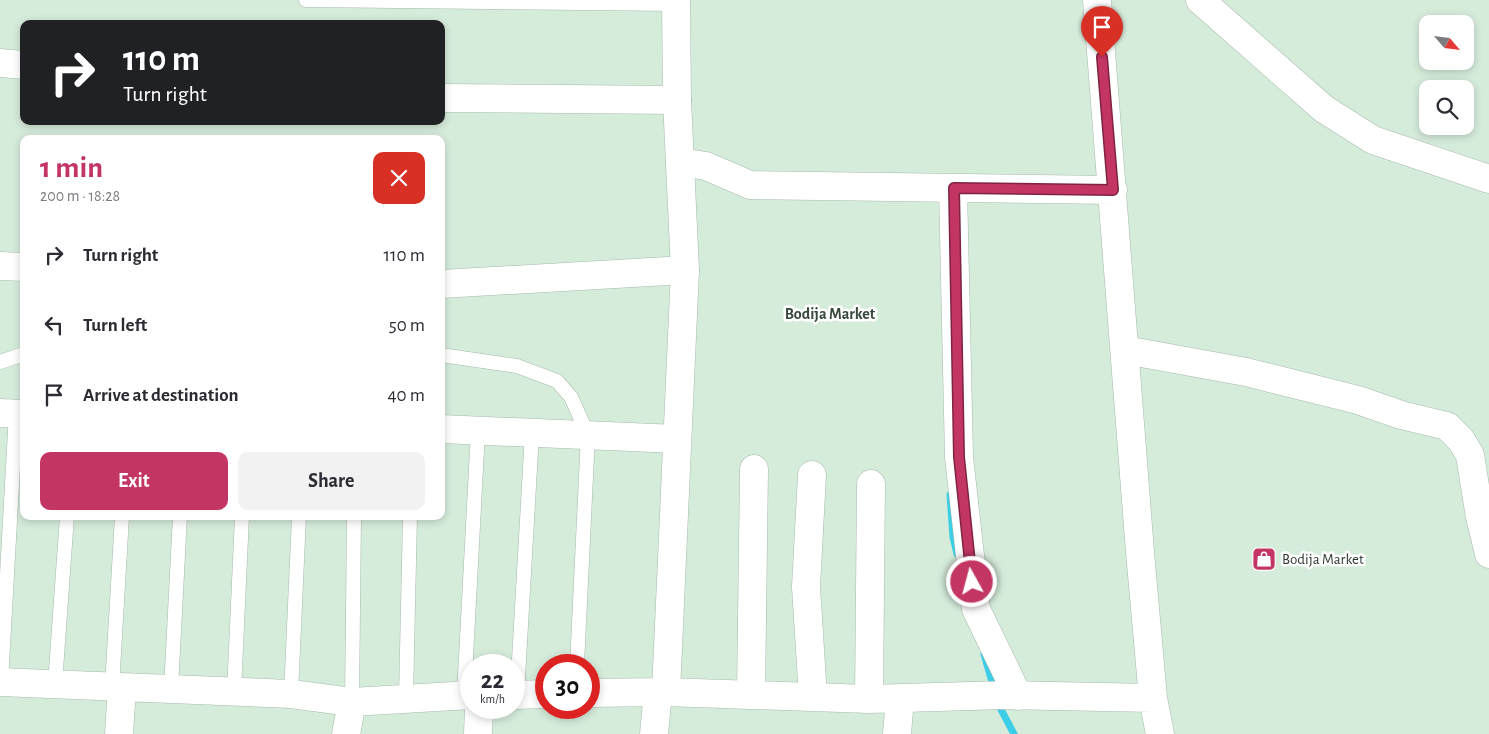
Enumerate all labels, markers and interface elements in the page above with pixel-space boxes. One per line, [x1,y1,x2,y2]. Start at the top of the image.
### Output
pin [1081,6,1123,57]
icon: arrive [1088,13,1116,41]
north arrow [1419,15,1474,70]
map controls [1419,15,1474,135]
icon: right [40,40,105,105]
text: 110 m [123,42,200,77]
button: search [1419,80,1474,135]
text: Turn right [123,83,207,105]
button: close [373,152,425,204]
text: 1 min [40,153,103,183]
text: 200 m · 18:28 [40,188,120,204]
icon: right [40,241,68,269]
text: Turn right [83,246,158,265]
text: 110 m [384,246,425,265]
district label: Bodija Market [785,306,876,323]
icon: left [40,311,68,339]
text: Turn left [83,316,147,335]
text: 50 m [389,316,425,335]
icon: arrive [40,381,68,409]
text: Arrive at destination [83,386,239,405]
text: 40 m [387,386,425,405]
button: Exit [40,452,228,510]
button: Share [238,452,425,510]
shop icon: Bodija Market [1251,546,1277,572]
place label: Bodija Market [1282,552,1364,567]
position arrow [945,555,997,607]
speed limit sign: 30 [535,654,600,719]
text: 22 [481,668,504,693]
text: km/h [480,693,505,705]

